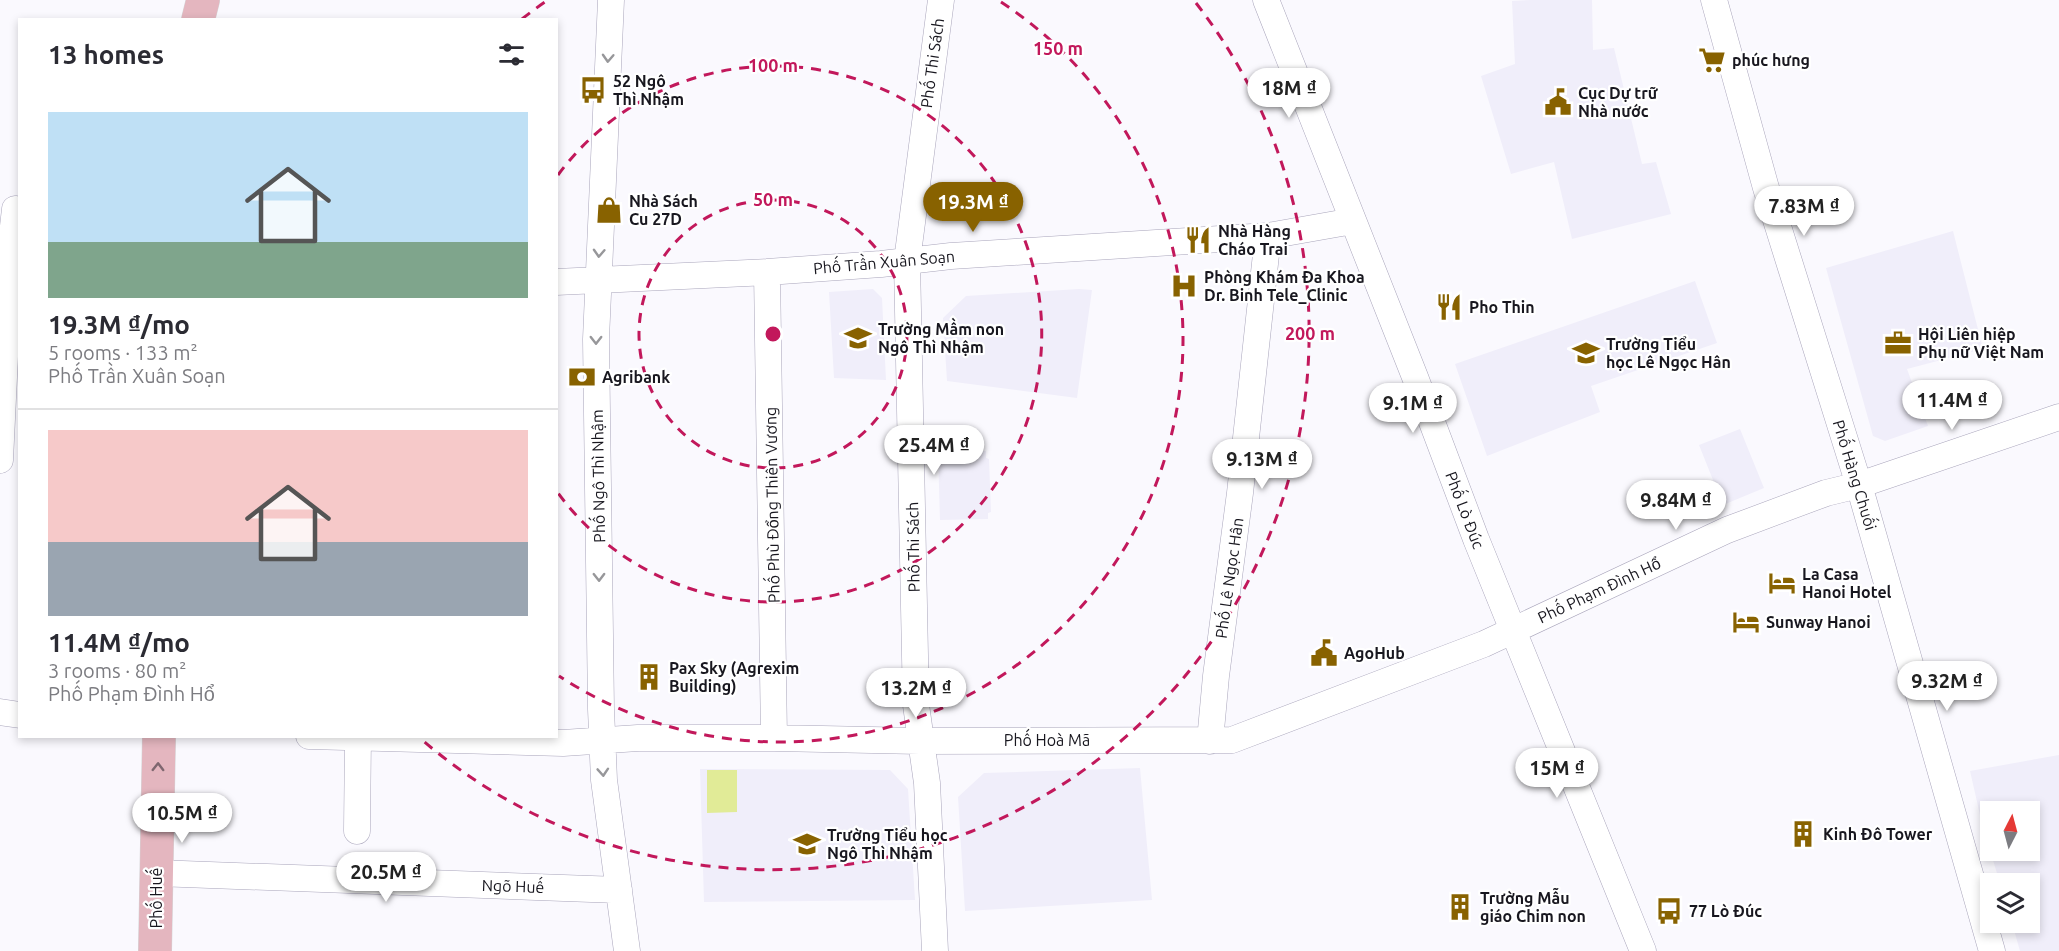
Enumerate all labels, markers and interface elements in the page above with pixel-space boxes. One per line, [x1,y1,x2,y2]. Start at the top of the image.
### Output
street label: Phố Thi Sách [914,17,947,109]
icon: filters [495,38,528,71]
text: 150 m [1033,38,1083,58]
text: 13 homes [48,40,164,69]
supermarket icon: phúc hưng [1697,45,1727,75]
place label: phúc hưng [1732,51,1810,69]
one-way arrow [602,54,615,63]
text: 100 m [748,55,798,75]
pin: 18M ₫ [1247,68,1331,119]
place label: 52 Ngô Thì Nhậm [613,72,684,108]
bus stop icon: 52 Ngô Thì Nhậm [578,75,608,105]
text: 18M ₫ [1261,76,1317,99]
place label: Cục Dự trữ Nhà nước [1578,84,1659,120]
public building icon: Cục Dự trữ Nhà nước [1543,87,1573,117]
icon: home [234,151,342,259]
pin: 19.3M ₫ [918,182,1028,233]
pin: 7.83M ₫ [1749,186,1859,237]
text: 50 m [753,189,793,209]
text: 19.3M ₫ [937,190,1009,213]
place label: Nhà Sách Cu 27D [629,192,698,228]
text: 7.83M ₫ [1768,194,1840,217]
shop icon: Nhà Sách Cu 27D [594,195,624,225]
place label: Nhà Hàng Cháo Trai [1218,222,1291,258]
restaurant icon: Nhà Hàng Cháo Trai [1183,225,1213,255]
street label: Phố Trần Xuân Soạn [812,244,956,277]
one-way arrow [593,249,606,258]
place label: Phòng Khám Đa Khoa Dr. Binh Tele_Clinic [1204,268,1365,304]
hospital icon: Phòng Khám Đa Khoa Dr. Binh Tele_Clinic [1169,271,1199,301]
restaurant icon: Pho Thin [1434,292,1464,322]
place label: Pho Thin [1469,298,1535,316]
text: 19.3M ₫/mo [48,310,190,339]
place label: Trường Mầm non Ngô Thì Nhậm [878,317,1004,356]
school or university icon: Trường Mầm non Ngô Thì Nhậm [843,323,873,353]
text: 200 m [1285,323,1335,343]
centre of rings [763,324,783,344]
place label: Hội Liên hiệp Phụ nữ Việt Nam [1918,325,2044,361]
office icon: Hội Liên hiệp Phụ nữ Việt Nam [1883,328,1913,358]
place label: Trường Tiểu học Lê Ngọc Hân [1606,335,1731,371]
one-way arrow [590,336,602,345]
school or university icon: Trường Tiểu học Lê Ngọc Hân [1571,338,1601,368]
text: 5 rooms · 133 m² [48,341,198,364]
bank icon: Agribank [567,362,597,392]
text: Phố Trần Xuân Soạn [48,364,226,387]
place label: Agribank [602,368,670,386]
pin: 11.4M ₫ [1897,380,2007,431]
pin: 9.1M ₫ [1364,383,1462,434]
text: 11.4M ₫ [1916,388,1988,411]
text: 9.1M ₫ [1383,391,1443,414]
street label: Phố Phù Đổng Thiên Vương [758,407,783,603]
street label: Phố Ngô Thì Nhậm [585,409,608,543]
street label: Phố Hàng Chuối [1830,417,1883,532]
pin: 25.4M ₫ [879,425,989,476]
text: 25.4M ₫ [898,433,970,456]
pin: 9.13M ₫ [1207,439,1317,490]
text: 9.13M ₫ [1226,447,1298,470]
street label: Phố Lò Đúc [1442,468,1491,552]
icon: home [234,469,342,577]
pin: 9.84M ₫ [1621,480,1731,531]
text: 9.84M ₫ [1640,488,1712,511]
street label: Phố Thi Sách [900,502,923,592]
street label: Phố Lê Ngọc Hân [1209,516,1246,640]
street label: Phố Phạm Đình Hổ [1533,551,1663,626]
place label: La Casa Hanoi Hotel [1802,565,1892,601]
hotel icon: La Casa Hanoi Hotel [1767,568,1797,598]
one-way arrow [593,573,605,582]
hotel icon: Sunway Hanoi [1731,607,1761,637]
place label: Sunway Hanoi [1766,613,1871,631]
text: 11.4M ₫/mo [48,628,190,657]
public building icon: AgoHub [1309,638,1339,668]
place label: AgoHub [1344,644,1405,662]
text: 3 rooms · 80 m² [48,659,186,682]
place label: Pax Sky (Agrexim Building) [669,659,799,696]
pin: 9.32M ₫ [1892,661,2002,712]
building icon: Pax Sky (Agrexim Building) [634,662,664,692]
pin: 13.2M ₫ [861,668,971,719]
text: 9.32M ₫ [1911,669,1983,692]
text: 13.2M ₫ [880,676,952,699]
text: Phố Phạm Đình Hổ [48,682,215,705]
street label: Phố Hoà Mã [1004,728,1090,749]
pin: 15M ₫ [1515,748,1599,799]
text: 15M ₫ [1529,756,1585,779]
one-way arrow [152,762,165,771]
one-way arrow [597,767,610,776]
pin: 10.5M ₫ [127,793,237,844]
text: 10.5M ₫ [146,801,218,824]
north arrow [1980,801,2040,861]
map controls [1980,801,2040,933]
building icon: Kinh Đô Tower [1788,819,1818,849]
place label: Kinh Đô Tower [1823,825,1933,843]
place label: Trường Tiểu học Ngô Thì Nhậm [827,826,948,862]
school or university icon: Trường Tiểu học Ngô Thì Nhậm [792,829,822,859]
pin: 20.5M ₫ [331,852,441,903]
text: 20.5M ₫ [350,860,422,883]
street label: Phố Huế [144,868,165,928]
street label: Ngõ Huế [481,873,545,896]
button: layers [1980,873,2040,933]
place label: Trường Mẫu giáo Chim non [1480,887,1586,925]
building icon: Trường Mẫu giáo Chim non [1445,892,1475,922]
bus stop icon: 77 Lò Đúc [1654,896,1684,926]
place label: 77 Lò Đúc [1689,902,1762,920]

